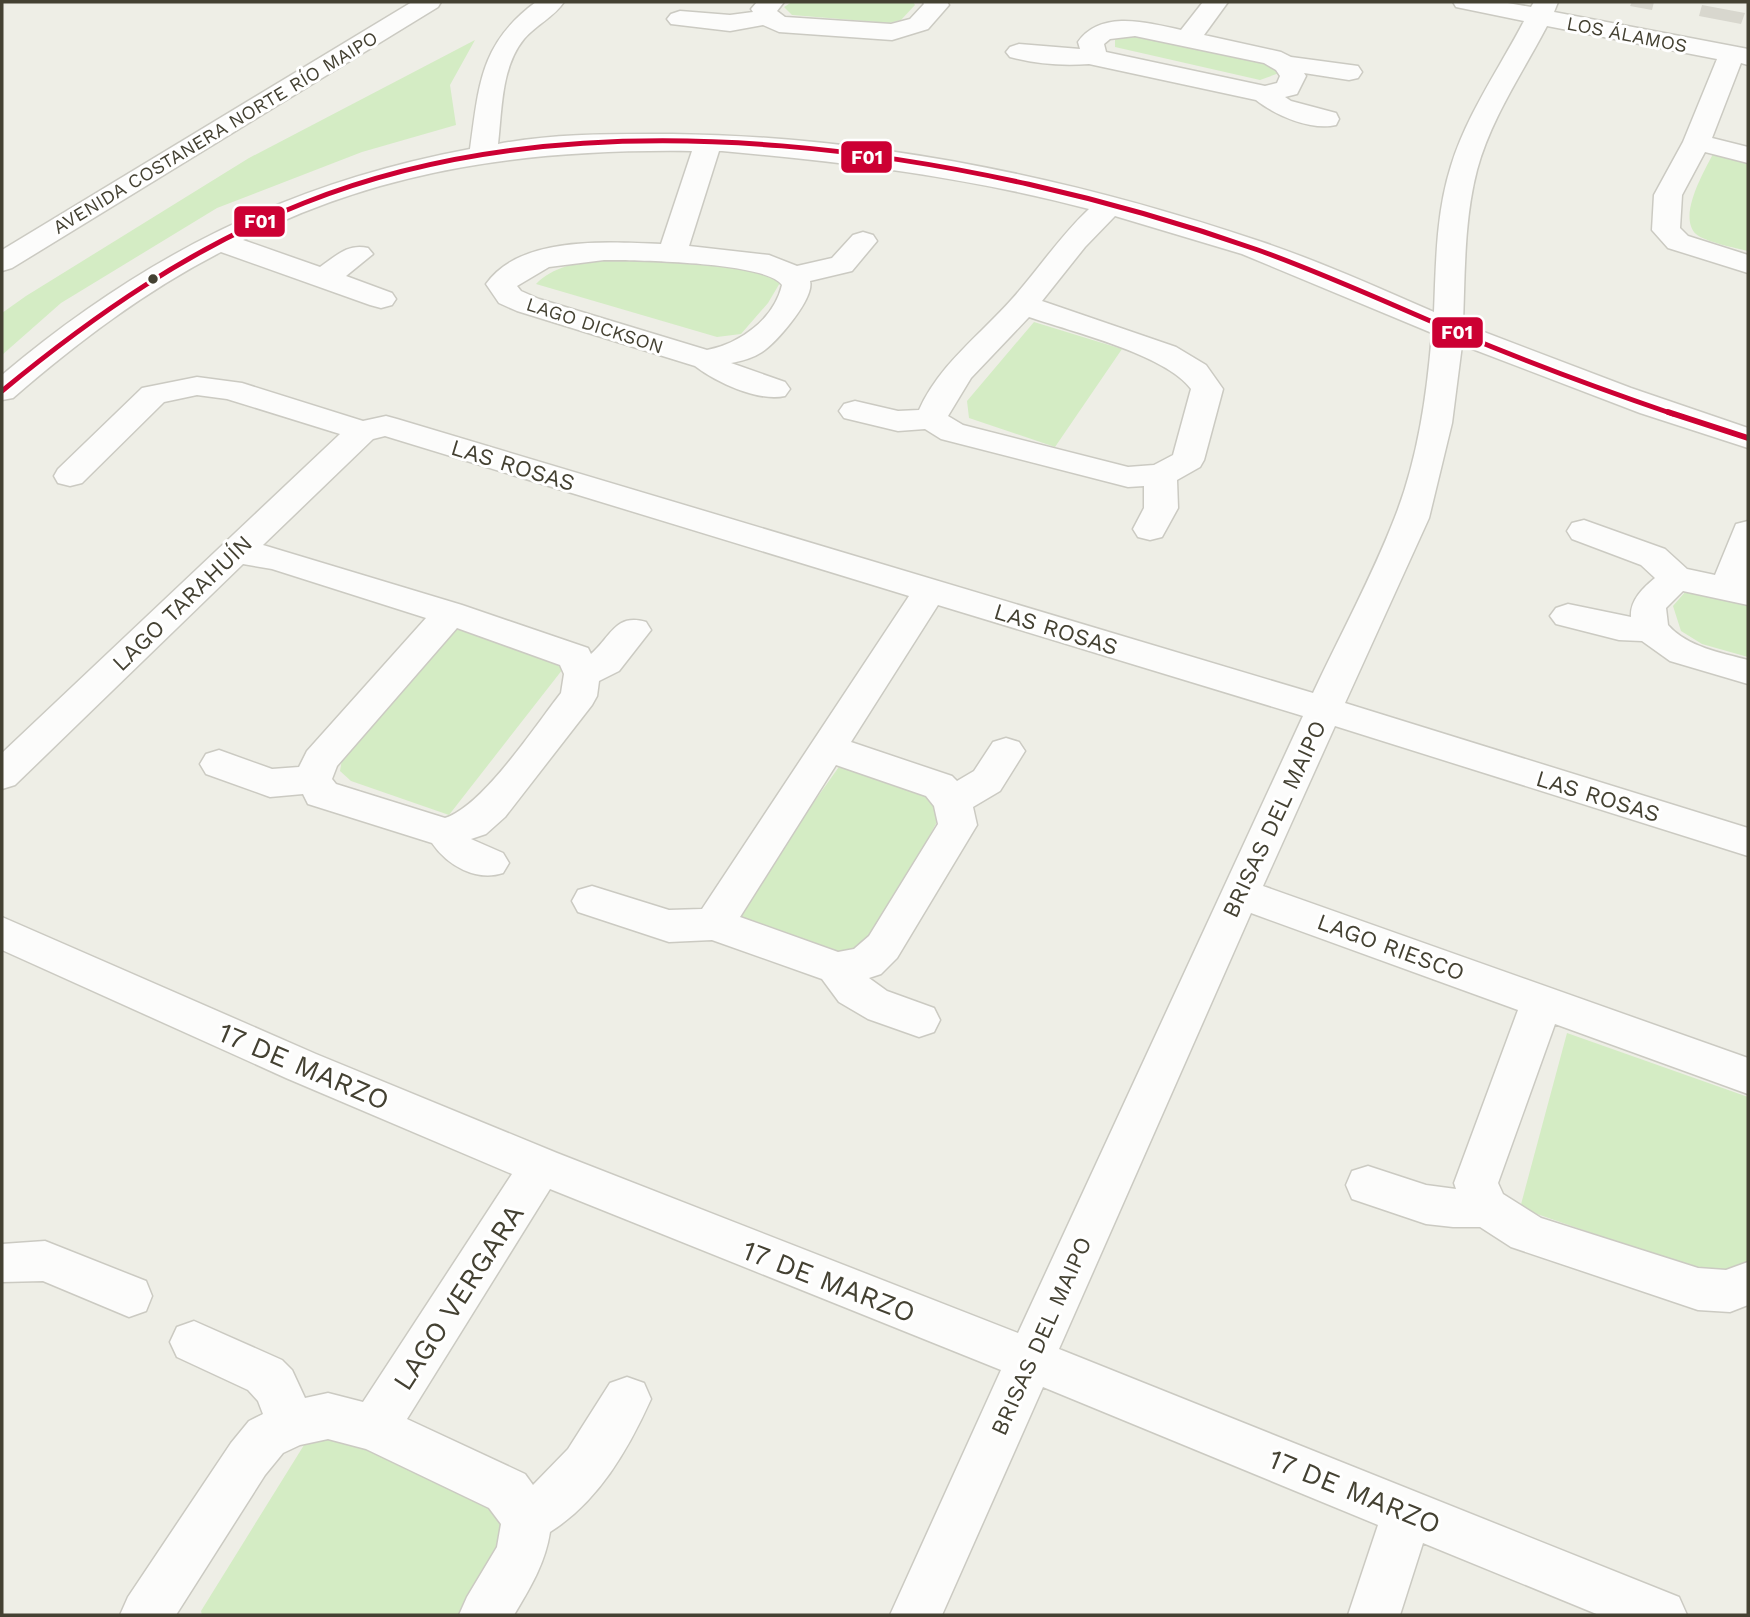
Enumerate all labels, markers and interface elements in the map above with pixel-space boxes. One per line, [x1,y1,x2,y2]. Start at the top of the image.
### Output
street label: LOS ÁLAMOS [1565,12,1689,57]
street label: AVENIDA COSTANERA NORTE RÍO MAIPO [49,26,382,239]
line badge: F01 [840,140,893,174]
text: F01 [851,146,883,169]
line badge: F01 [233,205,286,238]
text: F01 [244,210,276,233]
unlabelled marker [146,272,160,286]
street label: LAGO DICKSON [523,292,666,358]
line badge: F01 [1431,316,1484,349]
text: F01 [1441,321,1473,344]
street label: LAS ROSAS [448,434,578,497]
street label: LAGO TARAHUÍN [107,530,258,677]
street label: LAS ROSAS [991,598,1121,661]
street label: BRISAS DEL MAIPO [1217,716,1332,922]
street label: LAS ROSAS [1533,765,1663,828]
street label: LAGO RIESCO [1314,908,1468,987]
street label: 17 DE MARZO [214,1016,394,1117]
street label: LAGO VERGARA [386,1198,531,1396]
street label: 17 DE MARZO [738,1233,920,1330]
street label: BRISAS DEL MAIPO [986,1233,1097,1440]
street label: 17 DE MARZO [1264,1442,1445,1541]

